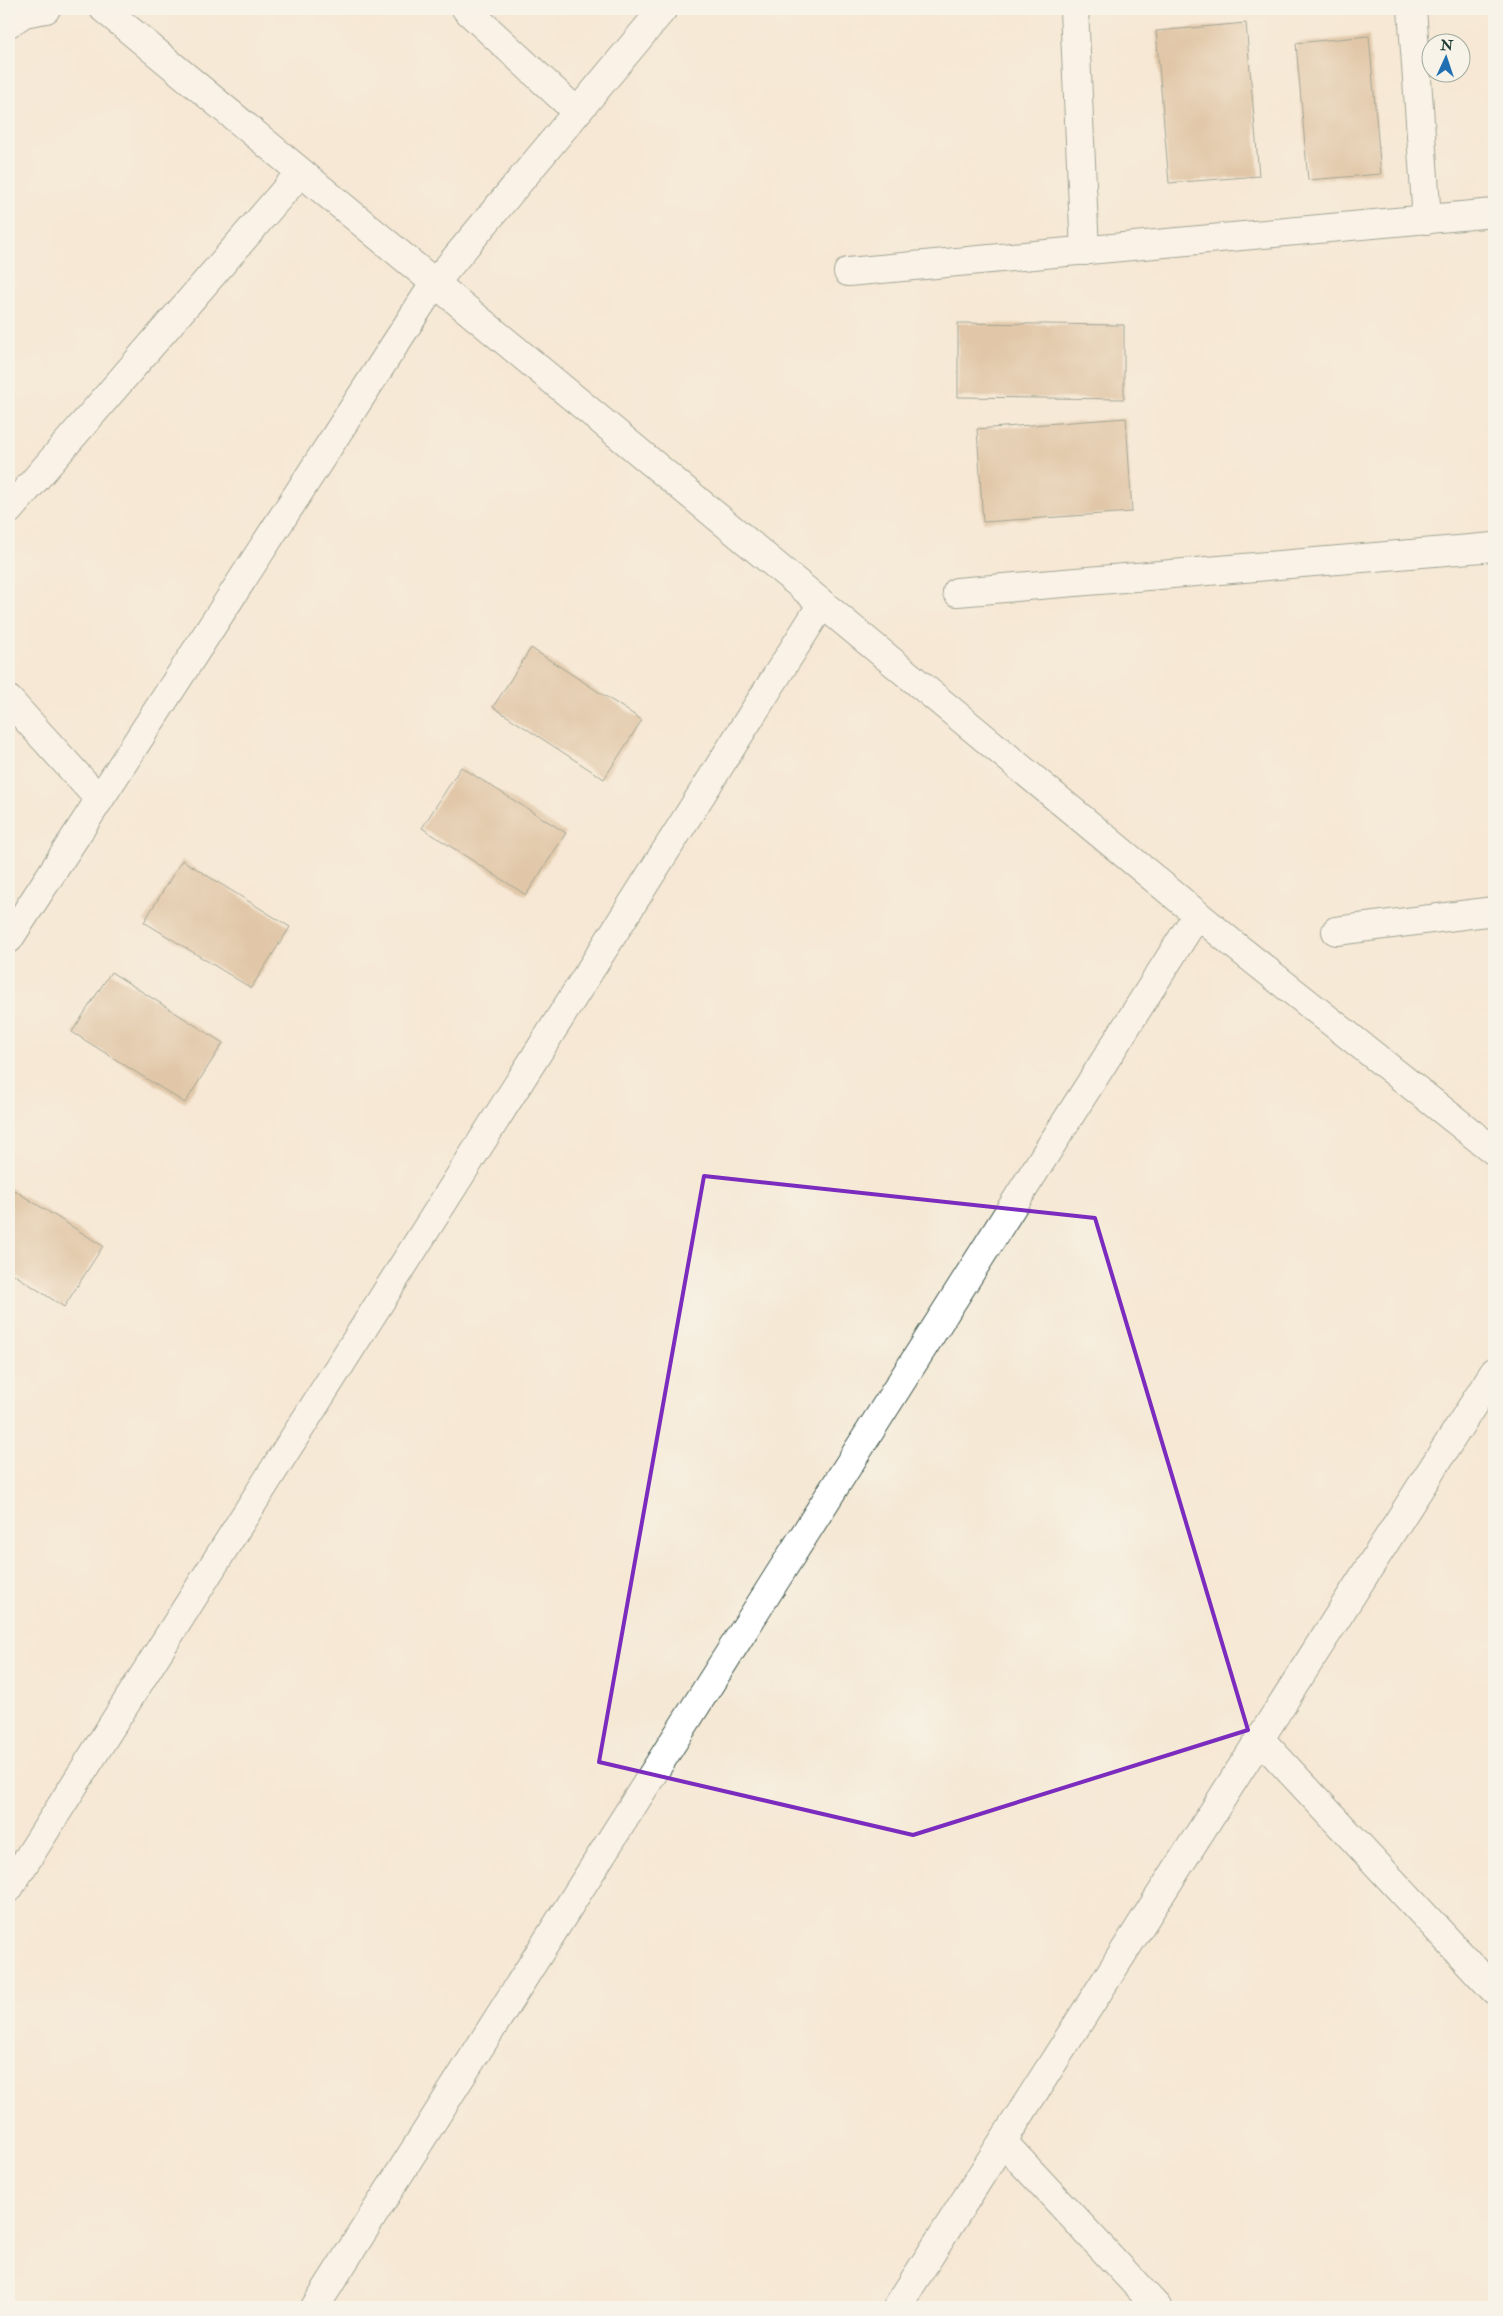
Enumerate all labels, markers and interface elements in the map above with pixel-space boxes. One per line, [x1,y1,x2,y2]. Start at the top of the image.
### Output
north arrow [1420,32,1470,82]
text: N [1439,37,1454,54]

